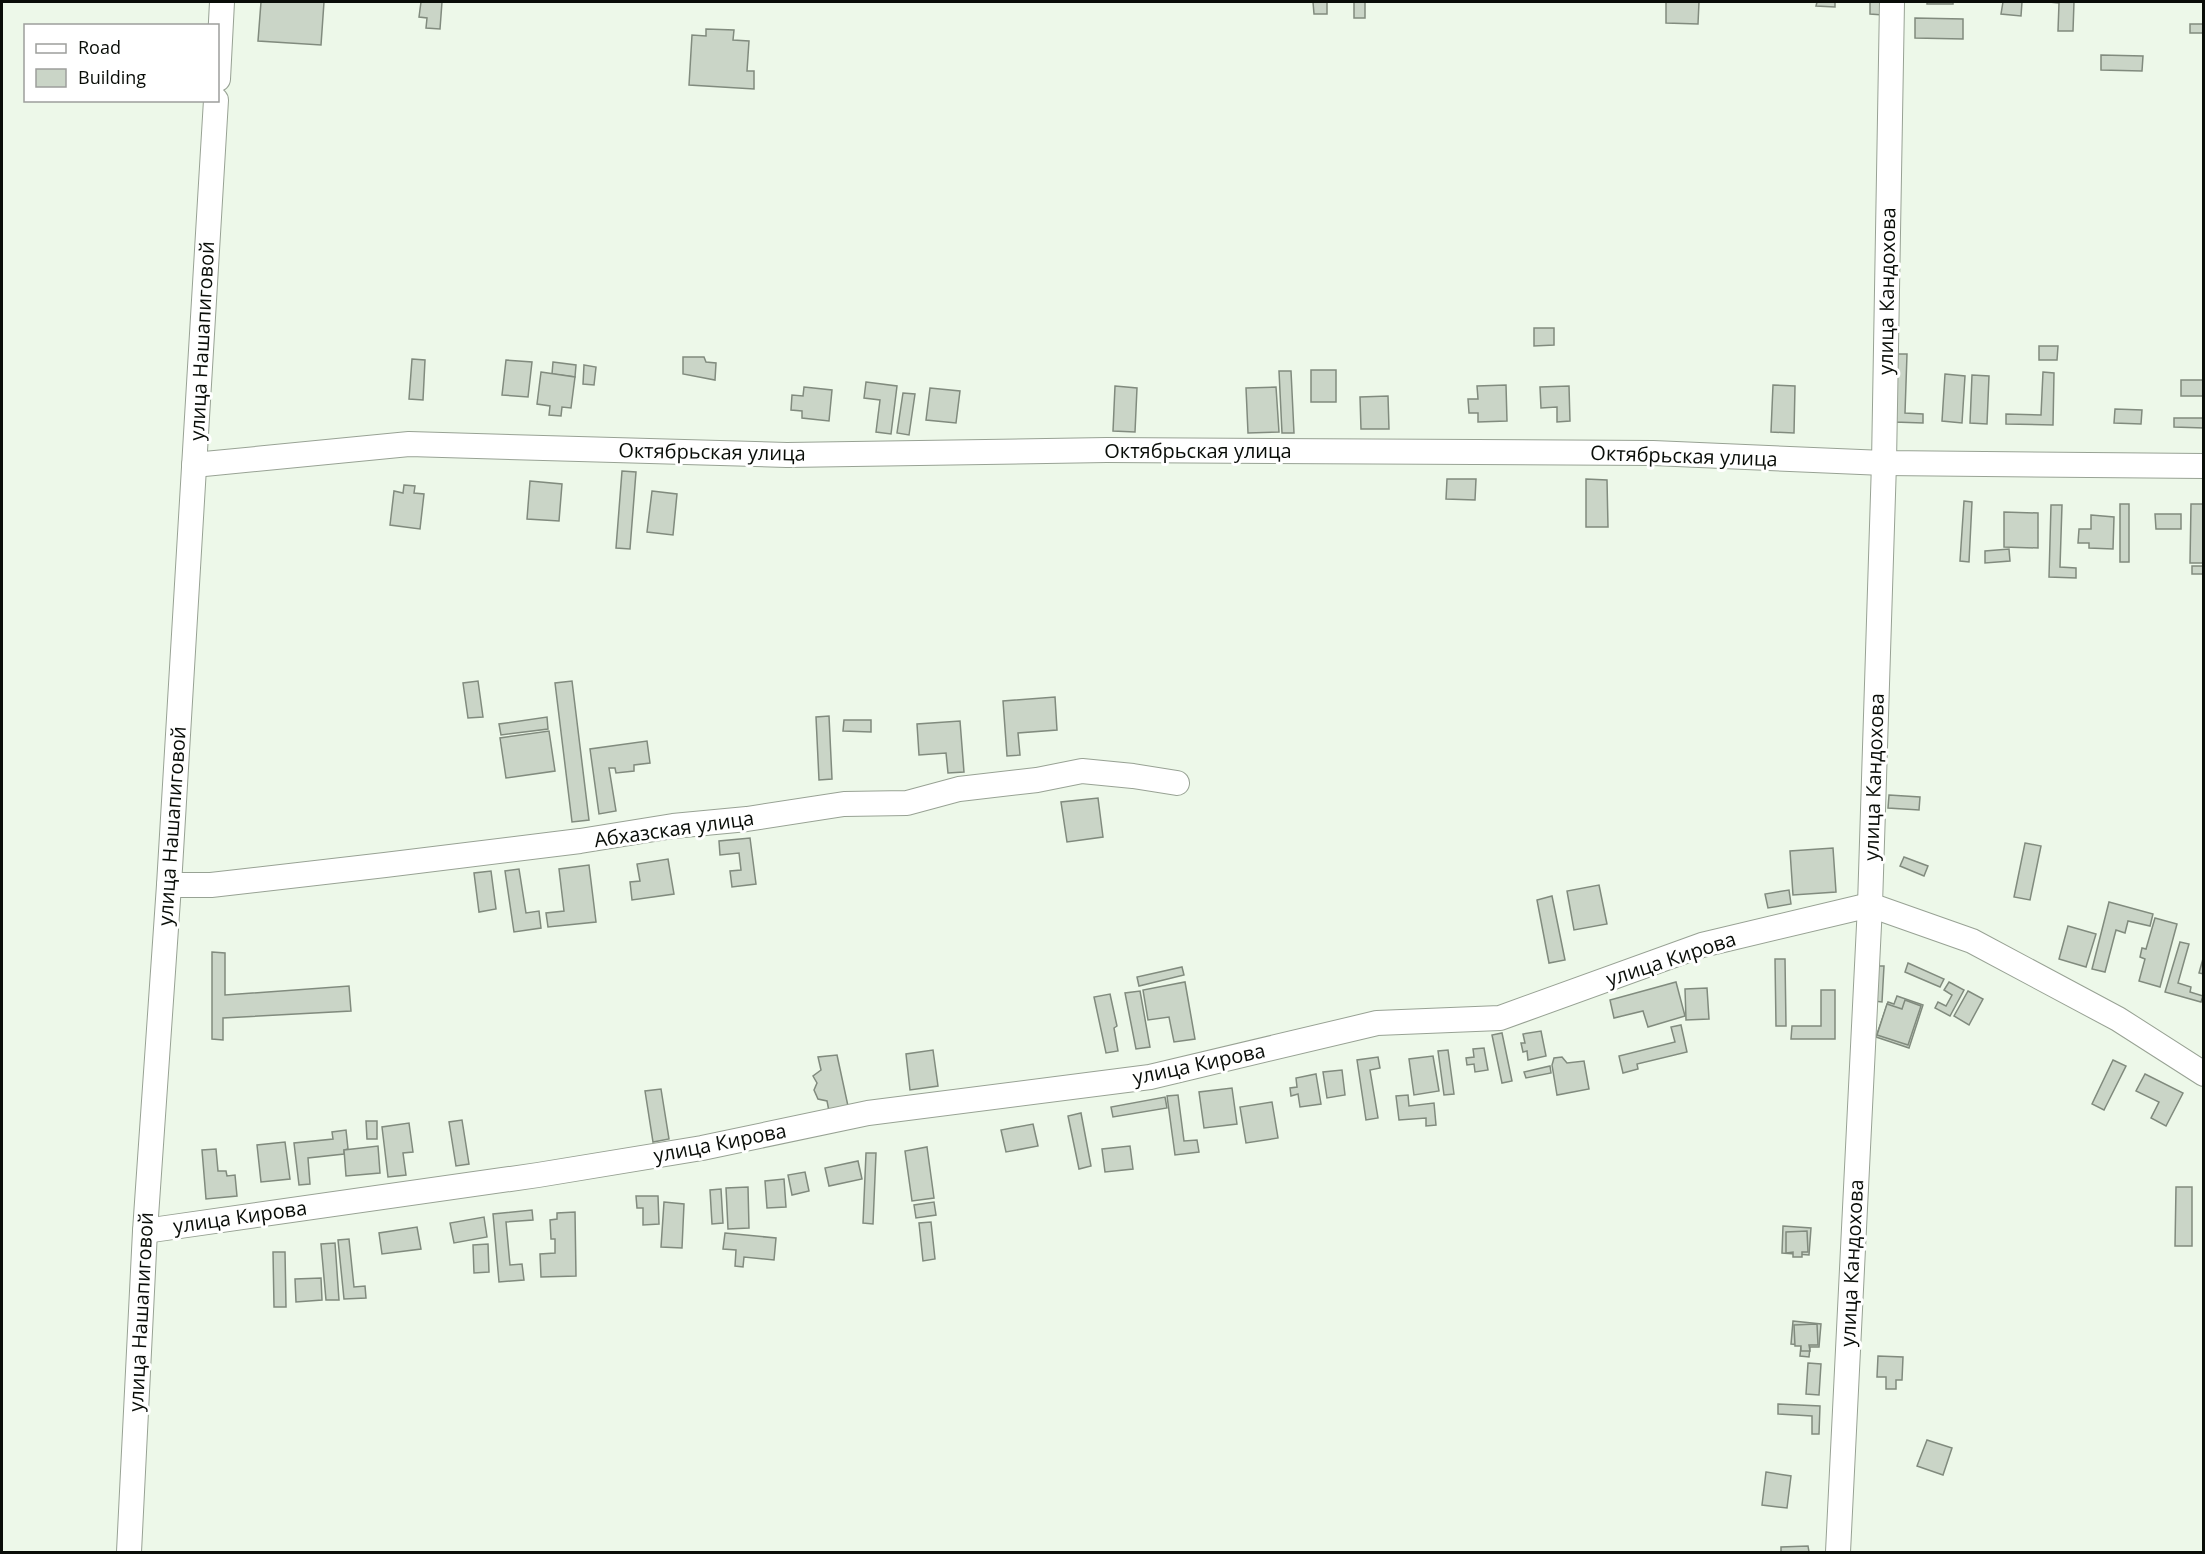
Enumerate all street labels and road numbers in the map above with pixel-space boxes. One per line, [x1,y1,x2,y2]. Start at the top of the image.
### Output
street label: улица Кандохова [1872,207,1901,375]
street label: улица Нашапиговой [183,241,220,441]
street label: Октябрьская улица [618,436,806,467]
street label: Октябрьская улица [1104,437,1292,464]
street label: Октябрьская улица [1590,439,1778,472]
street label: улица Кандохова [1857,693,1890,861]
street label: улица Нашапиговой [151,725,192,927]
street label: Абхазская улица [592,804,755,853]
street label: улица Кирова [1603,925,1739,992]
street label: улица Кирова [1130,1036,1268,1091]
street label: улица Кирова [651,1116,789,1169]
street label: улица Кандохова [1834,1179,1869,1347]
street label: улица Кирова [171,1194,309,1239]
street label: улица Нашапиговой [122,1212,159,1412]

